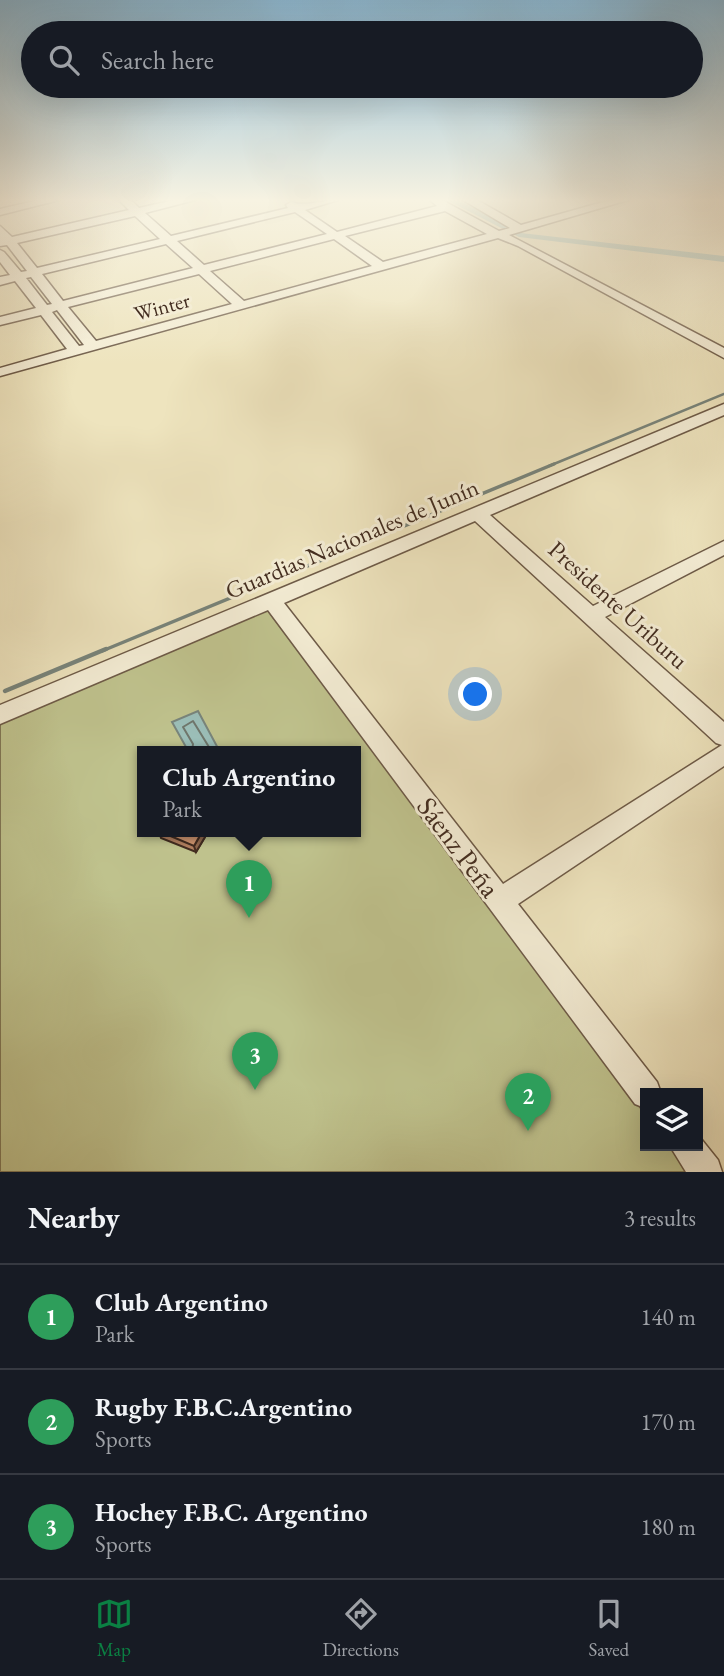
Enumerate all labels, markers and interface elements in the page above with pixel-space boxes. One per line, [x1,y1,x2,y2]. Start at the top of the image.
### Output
search box [21,21,703,98]
icon: search [45,41,83,79]
text: Search here [101,43,214,77]
street label: Winter [131,286,193,327]
street label: Guardias Nacionales de Junín [220,471,483,606]
street label: Presidente Uriburu [542,534,695,676]
your location [458,677,492,711]
popup [137,746,361,837]
text: Club Argentino [163,760,335,794]
street label: Sáenz Peña [409,789,509,905]
text: Park [163,794,202,824]
pin: 1 [226,860,272,918]
pin: 3 [232,1032,278,1090]
pin: 2 [505,1073,551,1131]
map controls [640,1088,703,1151]
button: layers [640,1088,703,1151]
text: Nearby [28,1198,120,1237]
text: 3 results [624,1203,696,1233]
text: Club Argentino [95,1285,268,1319]
text: 1 [45,1302,57,1332]
text: 140 m [640,1302,696,1332]
text: Park [95,1319,134,1349]
text: Rugby F.B.C.Argentino [95,1390,352,1424]
text: 2 [45,1407,57,1437]
text: 170 m [640,1407,696,1437]
text: Sports [95,1424,151,1454]
text: Hochey F.B.C. Argentino [95,1495,368,1529]
text: 3 [45,1512,57,1542]
text: 180 m [640,1512,696,1542]
text: Sports [95,1529,151,1559]
tab: Map [95,1595,133,1662]
tab: Directions [322,1595,399,1662]
tab: Saved [588,1595,629,1662]

